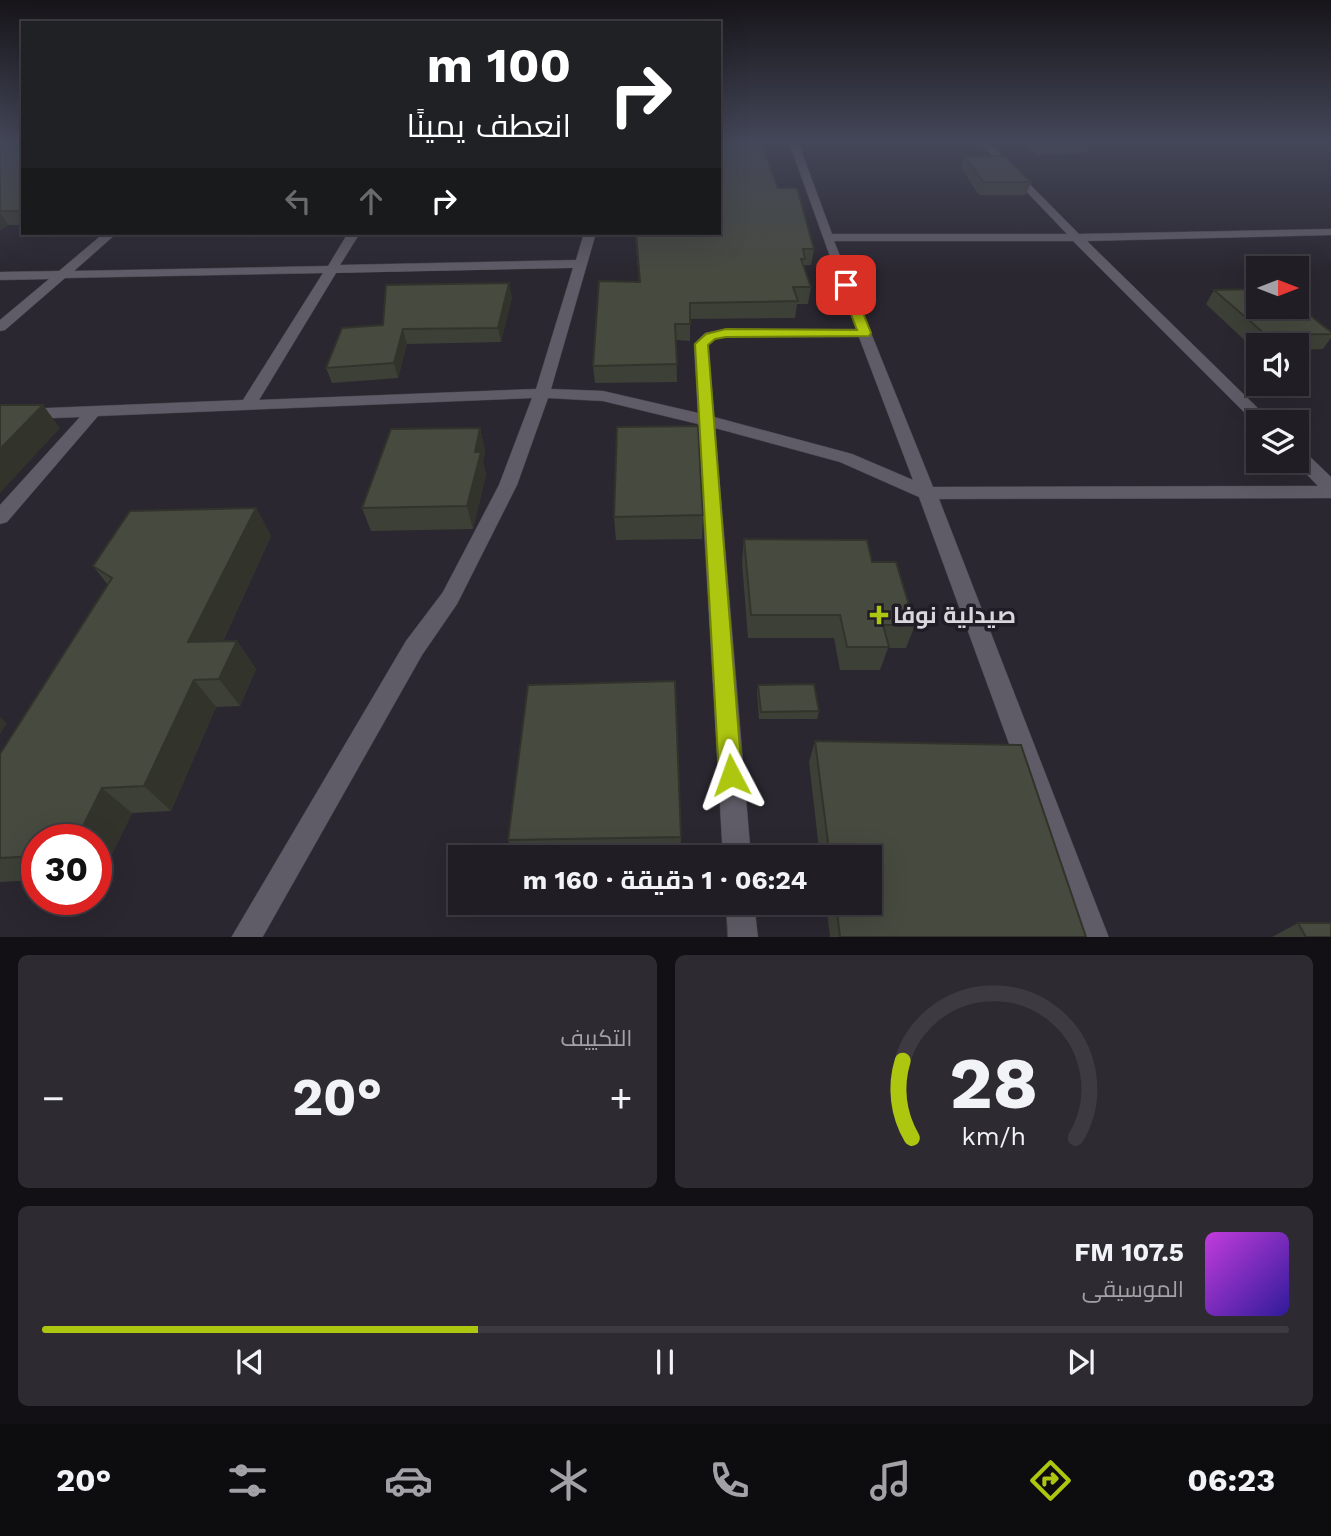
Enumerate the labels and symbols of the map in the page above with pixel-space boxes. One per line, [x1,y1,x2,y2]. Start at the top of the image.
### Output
pin [816,255,876,315]
north arrow [1246,256,1309,318]
place label: صيدلية نوفا [893,602,1016,629]
marker: صيدلية نوفا [871,607,887,623]
position arrow [694,738,768,812]
speed limit sign: 30 [21,824,112,915]

